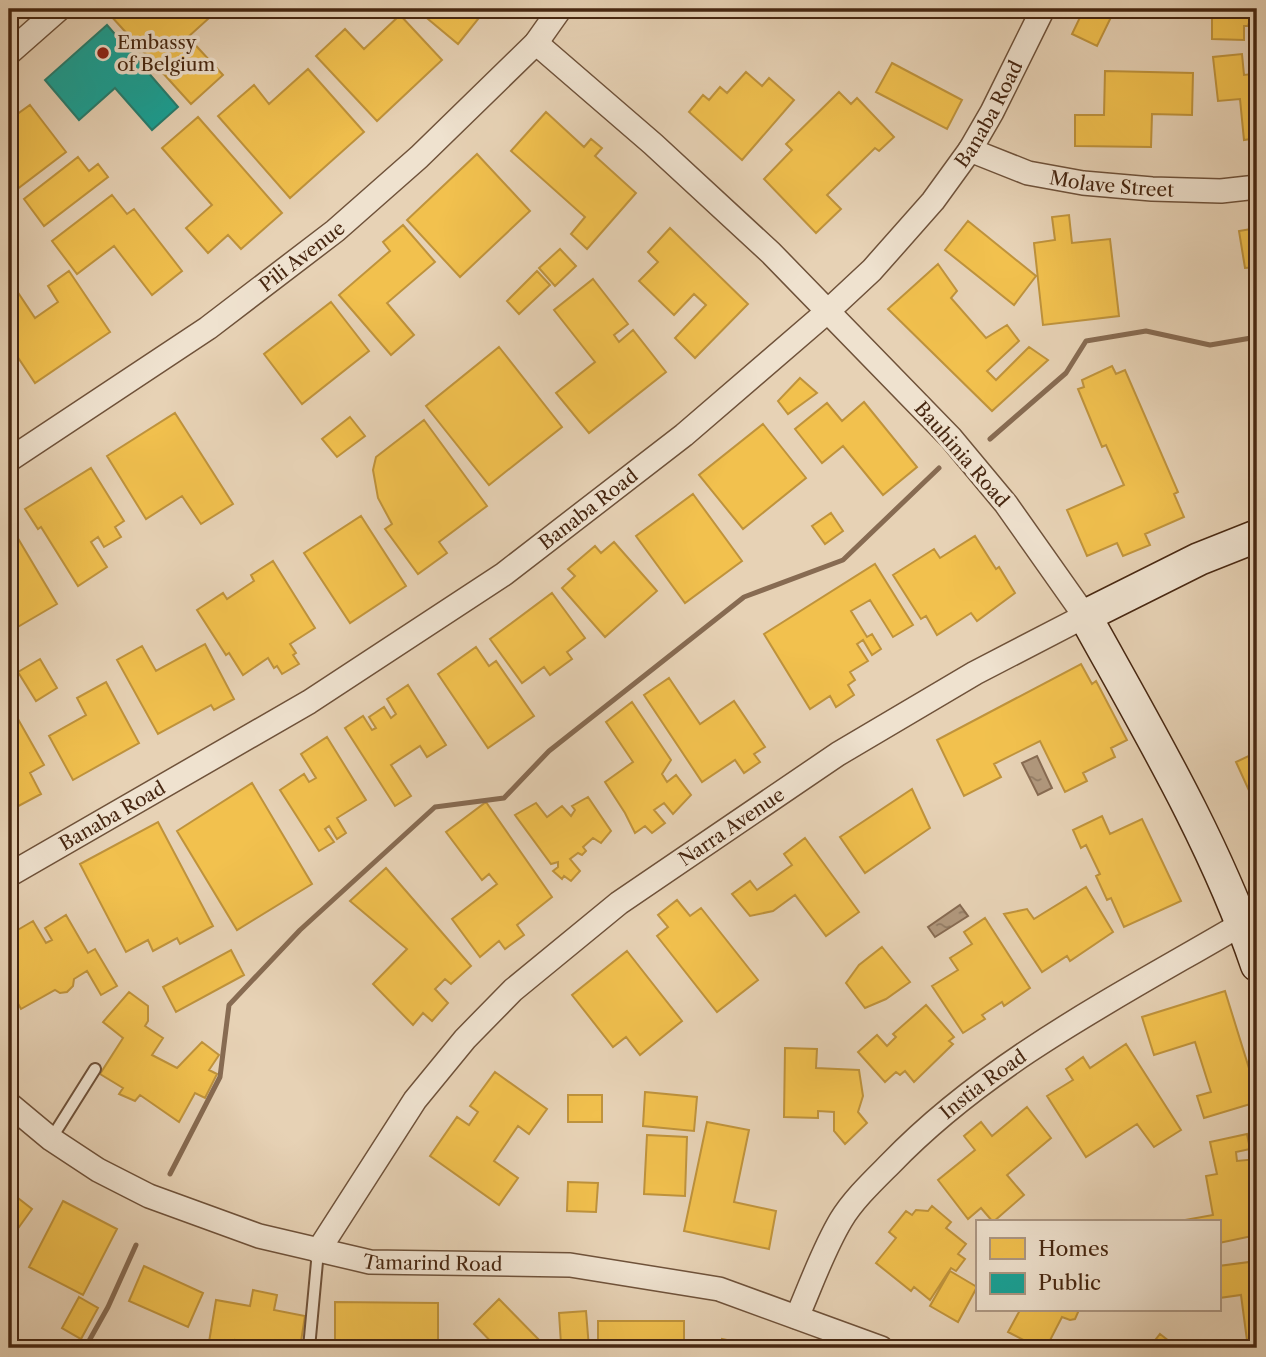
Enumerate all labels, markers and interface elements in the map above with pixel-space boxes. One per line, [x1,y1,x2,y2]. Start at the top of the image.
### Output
place label: Embassy of Belgium [117,31,215,76]
marker: Embassy of Belgium [95,45,111,61]
street label: Banaba Road [950,56,1028,172]
street label: Molave Street [1048,166,1175,202]
street label: Pili Avenue [255,217,350,297]
street label: Bauhinia Road [910,397,1014,512]
street label: Banaba Road [535,464,643,555]
street label: Banaba Road [55,776,170,856]
street label: Narra Avenue [674,783,789,871]
street label: Instia Road [936,1045,1031,1124]
legend [976,1220,1220,1312]
text: Homes [1038,1236,1109,1261]
street label: Tamarind Road [360,1250,503,1276]
text: Public [1038,1270,1101,1295]

